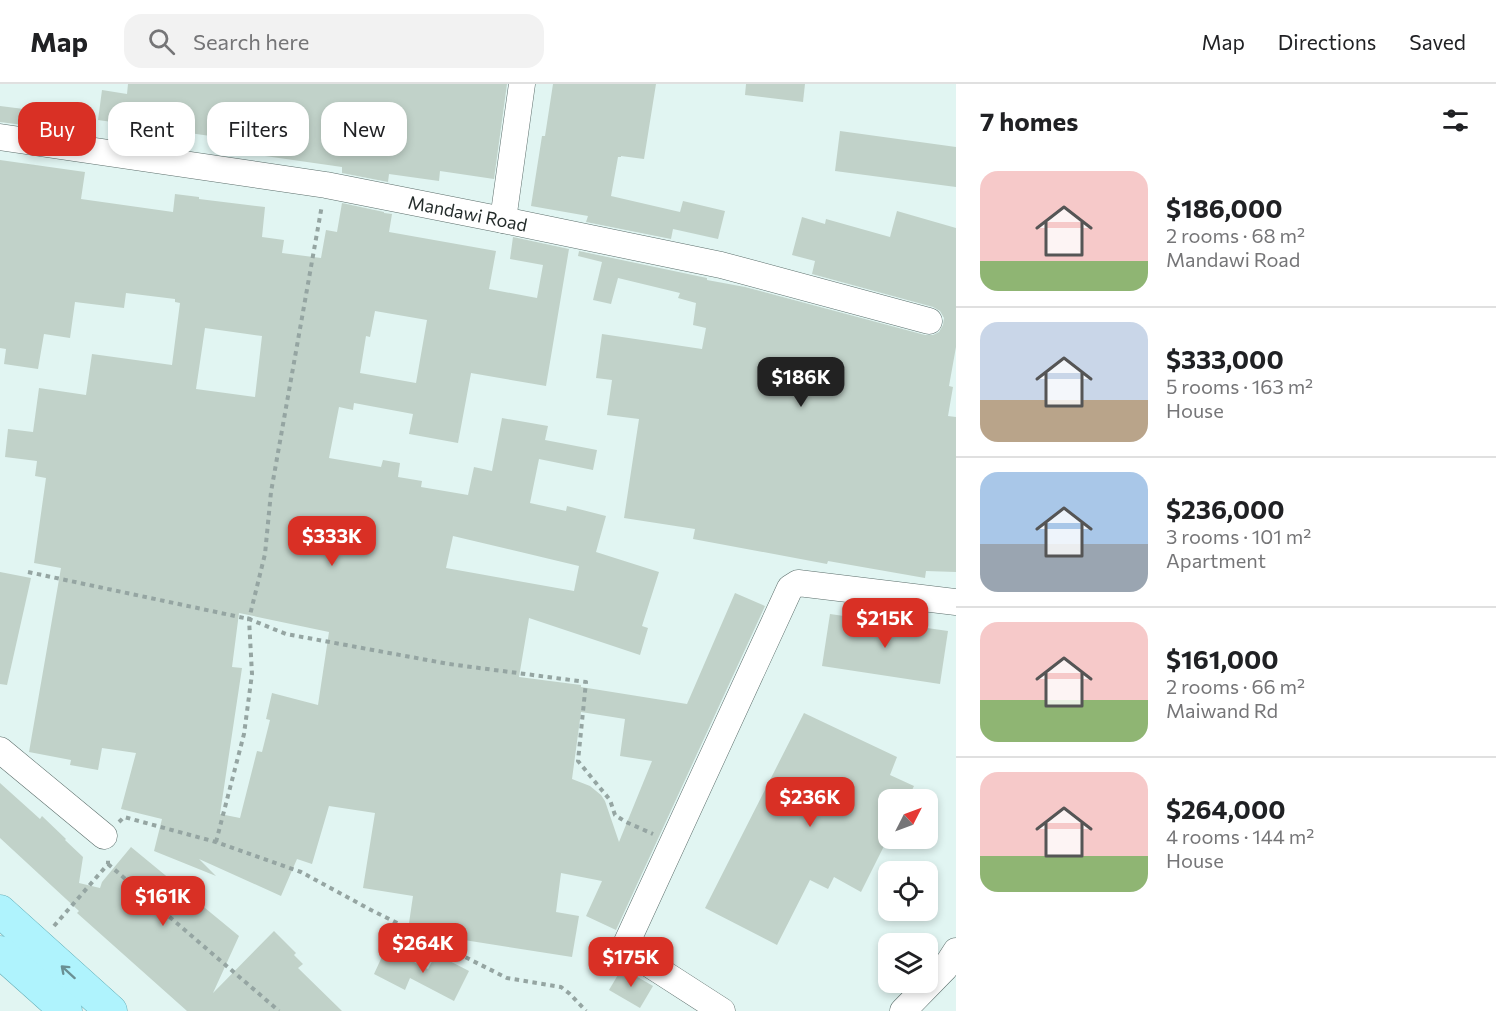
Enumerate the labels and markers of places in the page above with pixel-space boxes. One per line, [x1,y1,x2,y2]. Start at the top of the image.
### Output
pin: $186K [759,357,843,408]
pin: $333K [290,516,374,567]
pin: $215K [843,598,927,649]
pin: $236K [768,777,852,828]
pin: $161K [121,876,205,927]
pin: $264K [381,923,465,974]
pin: $175K [589,937,673,988]

